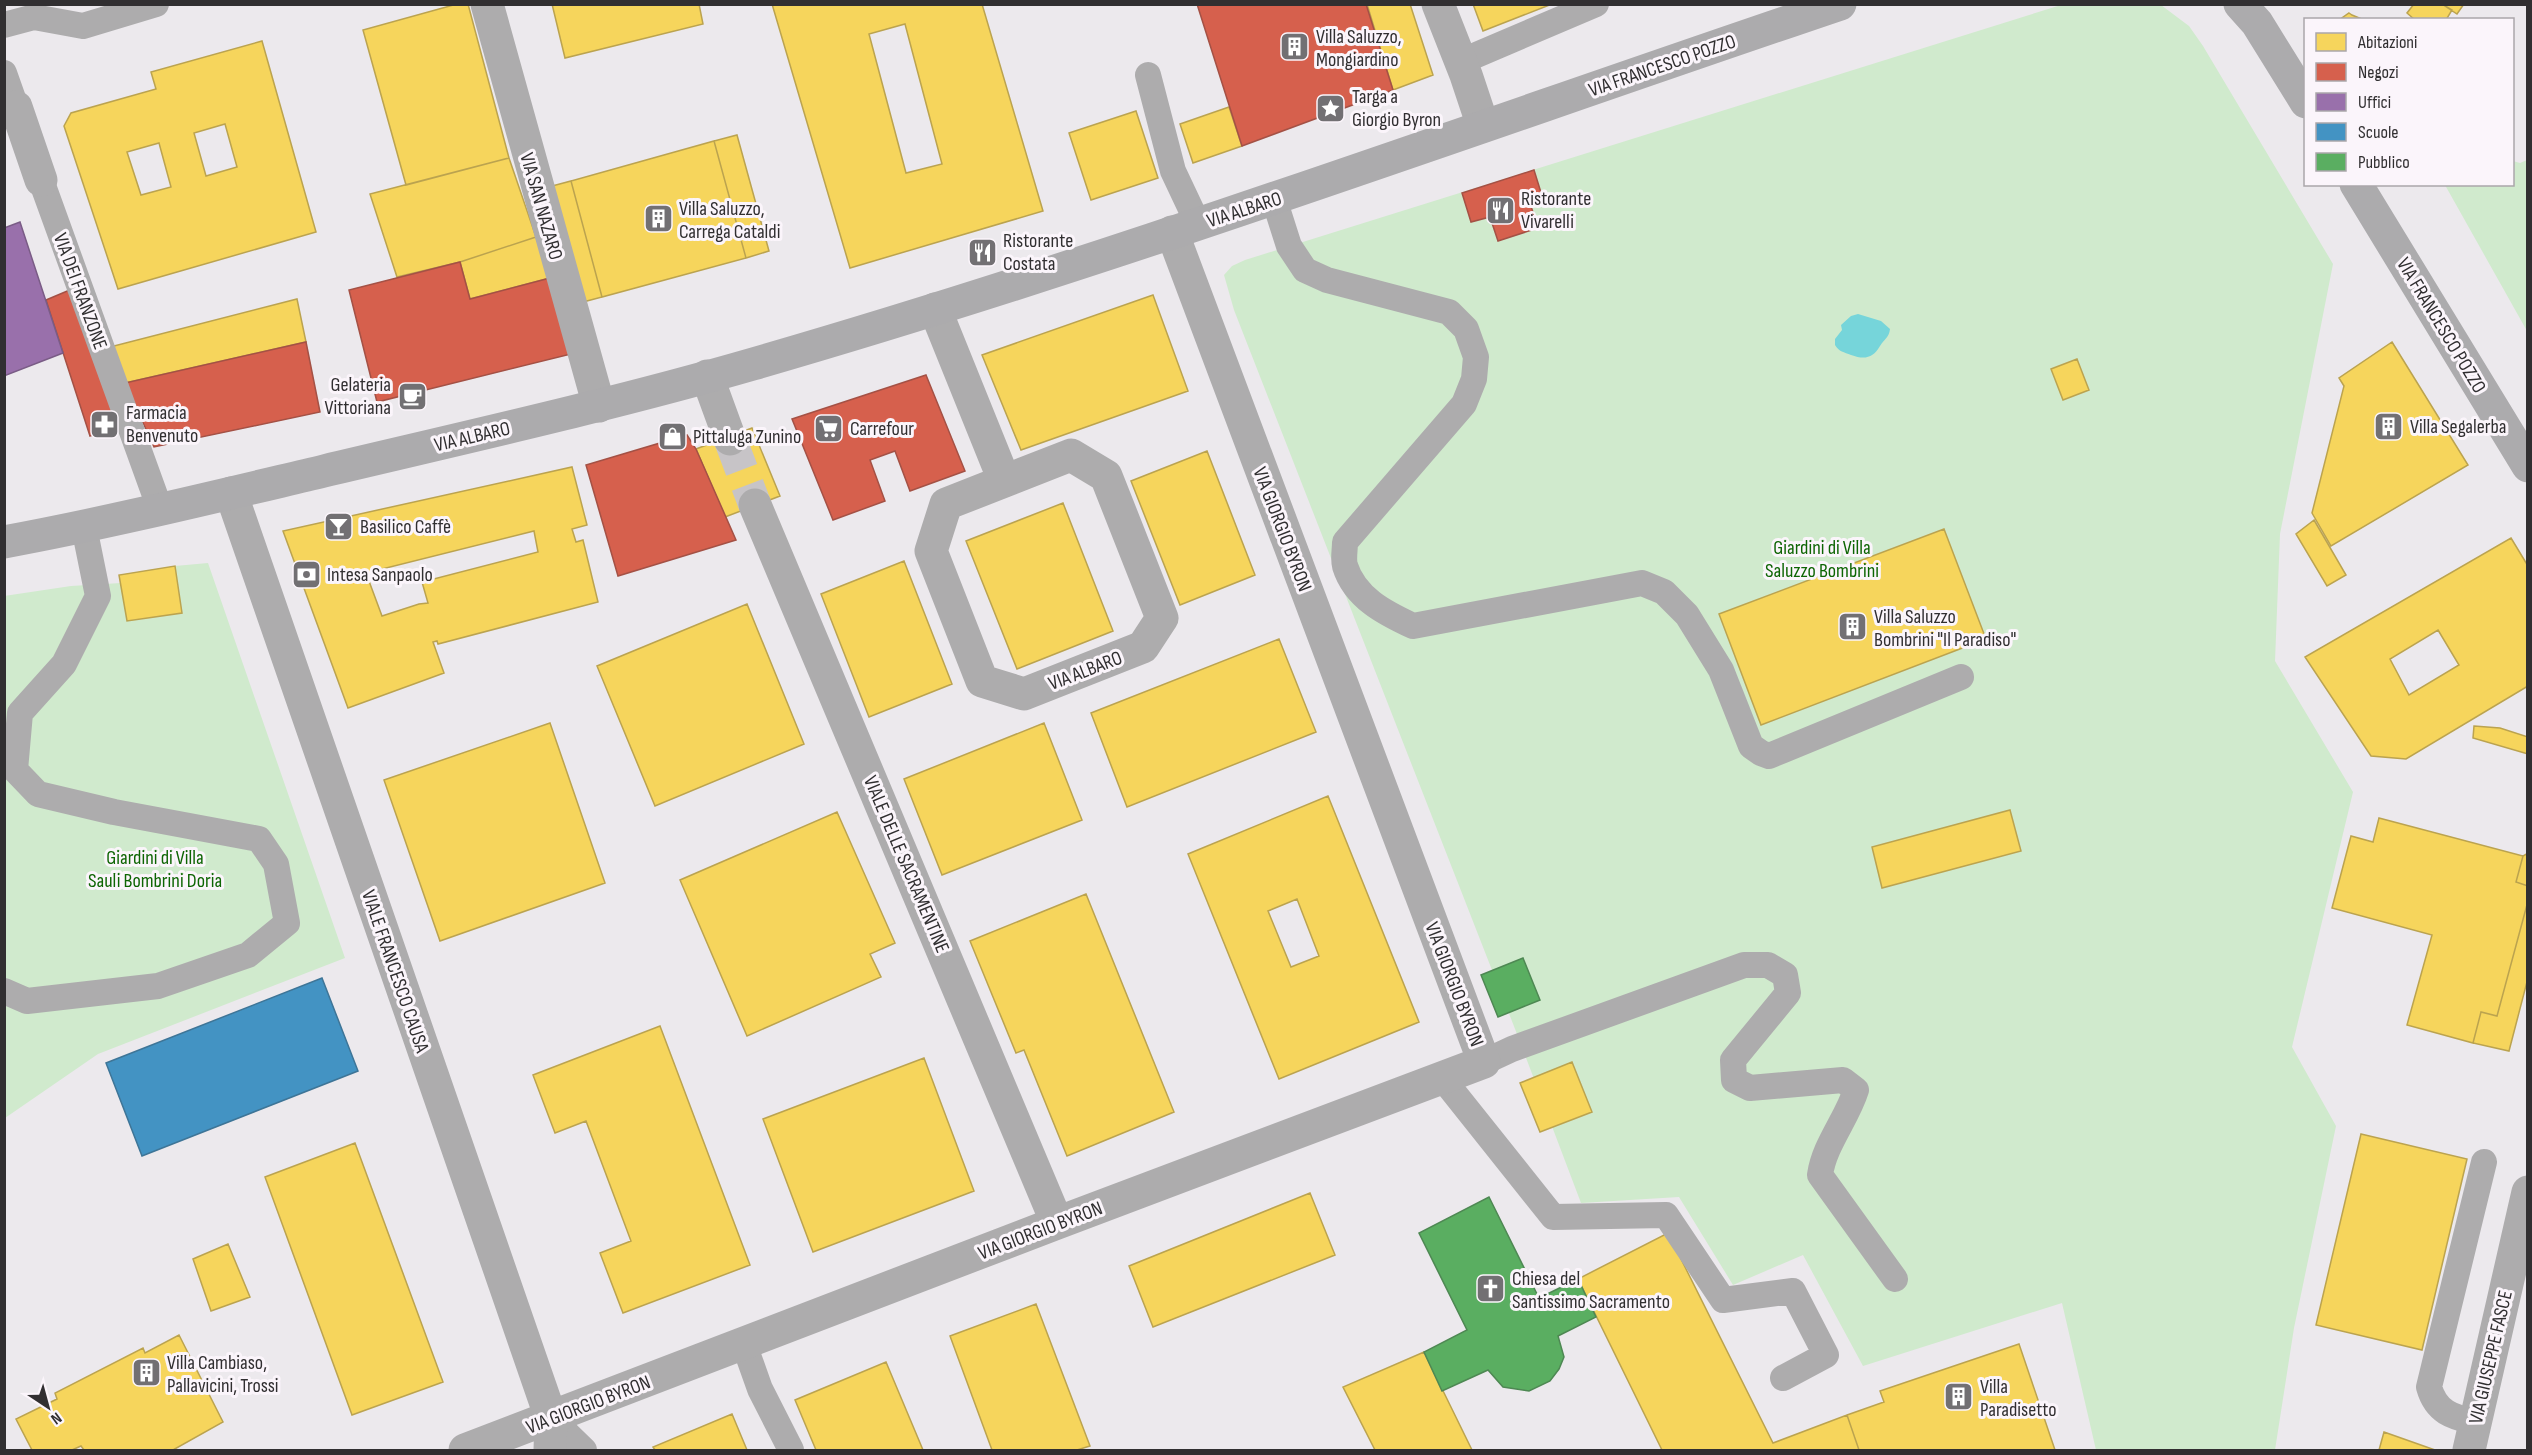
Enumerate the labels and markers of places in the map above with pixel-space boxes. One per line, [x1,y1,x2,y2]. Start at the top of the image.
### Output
place label: Villa Saluzzo, Mongiardino [1316,25,1402,72]
building icon: Villa Saluzzo, Mongiardino [1279,31,1311,63]
place label: Targa a Giorgio Byron [1352,85,1441,132]
place icon: Targa a Giorgio Byron [1315,92,1347,124]
place label: Ristorante Vivarelli [1521,187,1591,234]
restaurant icon: Ristorante Vivarelli [1484,194,1516,226]
place label: Villa Saluzzo, Carrega Cataldi [679,197,780,244]
building icon: Villa Saluzzo, Carrega Cataldi [642,203,674,235]
place label: Ristorante Costata [1003,229,1073,276]
restaurant icon: Ristorante Costata [966,236,998,268]
place label: Gelateria Vittoriana [325,373,391,420]
cafe icon: Gelateria Vittoriana [396,380,428,412]
place label: Farmacia Benvenuto [126,401,198,448]
pharmacy icon: Farmacia Benvenuto [89,408,121,440]
building icon: Villa Segalerba [2373,410,2405,442]
supermarket icon: Carrefour [813,412,845,444]
place label: Villa Segalerba [2410,415,2507,439]
place label: Carrefour [850,417,914,441]
shop icon: Pittaluga Zunino [656,420,688,452]
place label: Pittaluga Zunino [693,425,801,449]
bar icon: Basilico Caffè [323,510,355,542]
place label: Basilico Caffè [360,515,451,539]
bank icon: Intesa Sanpaolo [290,558,322,590]
place label: Intesa Sanpaolo [327,563,433,587]
place label: Villa Saluzzo Bombrini "Il Paradiso" [1874,605,2016,652]
building icon: Villa Saluzzo Bombrini "Il Paradiso" [1837,611,1869,643]
place label: Chiesa del Santissimo Sacramento [1512,1267,1670,1314]
church icon: Chiesa del Santissimo Sacramento [1475,1273,1507,1305]
place label: Villa Cambiaso, Pallavicini, Trossi [167,1351,279,1398]
building icon: Villa Cambiaso, Pallavicini, Trossi [130,1357,162,1389]
place label: Villa Paradisetto [1980,1375,2057,1422]
building icon: Villa Paradisetto [1943,1381,1975,1413]

